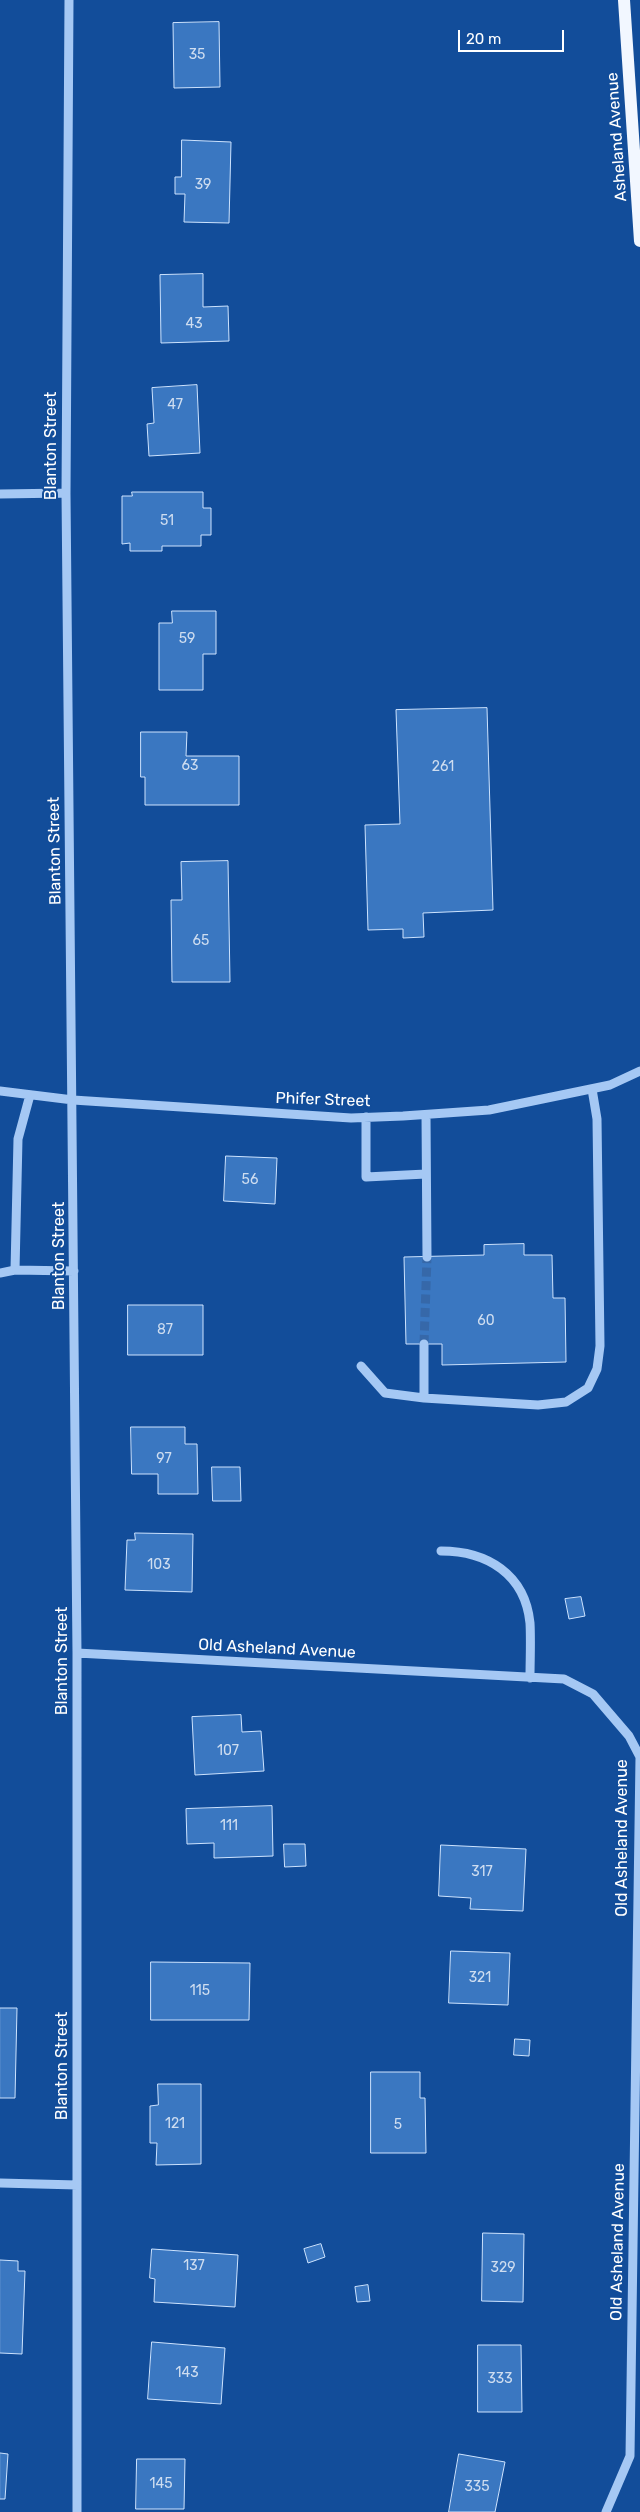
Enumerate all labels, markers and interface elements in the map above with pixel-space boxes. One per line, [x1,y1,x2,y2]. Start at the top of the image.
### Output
scale bar [460,20,566,52]
text: 20 m [466,30,501,48]
house number: 35 [189,47,205,63]
street label: Asheland Avenue [603,72,631,202]
house number: 39 [195,177,211,193]
house number: 43 [185,316,203,332]
street label: Blanton Street [41,392,61,500]
house number: 47 [167,397,183,413]
house number: 51 [160,513,174,529]
house number: 59 [179,631,195,647]
house number: 63 [182,758,198,774]
house number: 261 [432,759,454,775]
street label: Blanton Street [44,797,66,905]
house number: 65 [193,933,209,949]
street label: Phifer Street [275,1089,371,1111]
house number: 56 [242,1172,258,1188]
street label: Blanton Street [49,1202,69,1310]
house number: 60 [477,1313,495,1329]
house number: 87 [157,1322,173,1338]
house number: 97 [156,1451,172,1467]
house number: 103 [147,1557,171,1573]
street label: Blanton Street [52,1607,72,1715]
street label: Old Asheland Avenue [198,1635,356,1663]
house number: 107 [217,1743,239,1759]
street label: Old Asheland Avenue [612,1759,632,1917]
house number: 111 [220,1818,238,1834]
house number: 317 [471,1864,493,1880]
house number: 321 [469,1970,491,1986]
house number: 115 [190,1983,210,1999]
street label: Blanton Street [52,2012,72,2120]
house number: 121 [165,2116,185,2132]
house number: 5 [394,2117,402,2133]
street label: Old Asheland Avenue [607,2163,629,2321]
house number: 137 [183,2258,205,2274]
house number: 329 [491,2260,515,2276]
house number: 143 [175,2365,199,2381]
house number: 333 [487,2371,513,2387]
house number: 145 [149,2476,173,2492]
house number: 335 [464,2479,490,2495]

